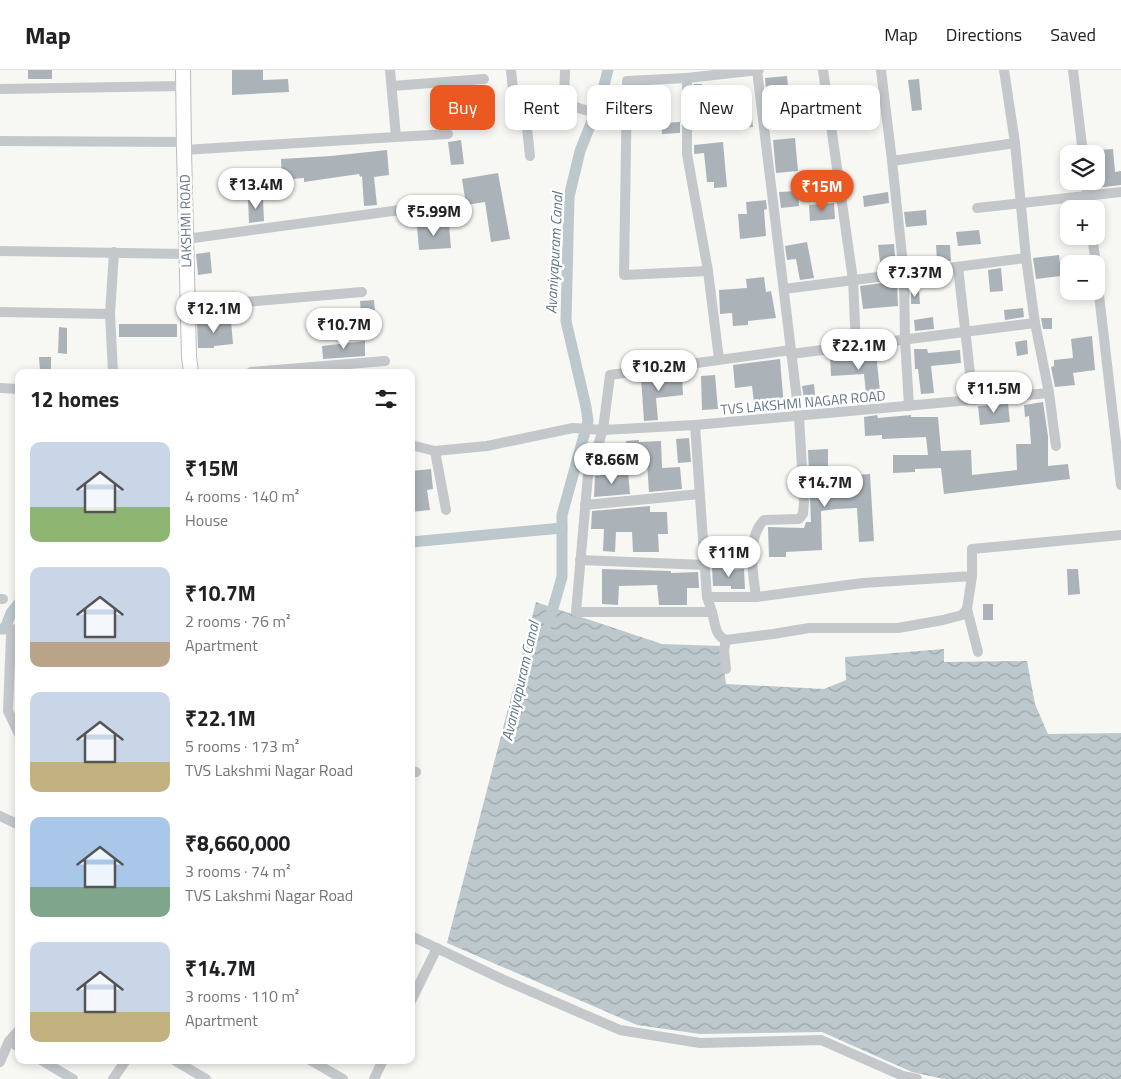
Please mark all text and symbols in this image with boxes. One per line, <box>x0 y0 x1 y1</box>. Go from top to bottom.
text: Map <box>25 17 71 53</box>
text: Map <box>884 21 918 48</box>
text: Directions <box>946 21 1022 48</box>
text: Saved <box>1050 21 1096 48</box>
chip: Buy <box>430 85 495 130</box>
chip: Rent <box>505 85 577 130</box>
chip: Filters <box>587 85 671 130</box>
chip: New <box>681 85 752 130</box>
chip: Apartment <box>762 85 880 130</box>
map controls <box>1060 145 1105 300</box>
button: layers <box>1060 145 1105 190</box>
pin: ₹13.4M <box>215 168 297 210</box>
pin: ₹15M <box>792 170 852 212</box>
text: ₹13.4M <box>229 172 283 196</box>
street label: LAKSHMI ROAD <box>174 174 196 268</box>
text: ₹15M <box>802 174 842 198</box>
water label: Avaniyapuram Canal <box>539 190 569 314</box>
pin: ₹5.99M <box>393 194 475 237</box>
text: ₹5.99M <box>407 199 461 223</box>
button: + <box>1060 200 1105 245</box>
button: − <box>1060 255 1105 300</box>
pin: ₹7.37M <box>874 256 956 298</box>
text: ₹7.37M <box>888 260 942 284</box>
pin: ₹12.1M <box>173 292 255 334</box>
text: ₹12.1M <box>187 296 241 320</box>
pin: ₹10.7M <box>303 308 385 350</box>
text: ₹10.7M <box>317 312 371 336</box>
pin: ₹22.1M <box>818 328 900 371</box>
text: ₹22.1M <box>832 333 886 357</box>
pin: ₹10.2M <box>618 350 700 392</box>
text: ₹10.2M <box>632 354 686 378</box>
pin: ₹11.5M <box>953 372 1035 414</box>
text: ₹11.5M <box>967 376 1021 400</box>
text: 12 homes <box>30 383 119 415</box>
street label: TVS LAKSHMI NAGAR ROAD <box>720 384 886 420</box>
icon: filters <box>372 385 400 413</box>
pin: ₹8.66M <box>571 442 653 485</box>
text: ₹8.66M <box>585 447 639 471</box>
text: ₹15M <box>185 452 239 484</box>
icon: home <box>70 462 130 522</box>
pin: ₹14.7M <box>784 466 866 508</box>
text: ₹14.7M <box>798 470 852 494</box>
text: 4 rooms · 140 m² <box>185 484 299 508</box>
text: House <box>185 508 228 532</box>
pin: ₹11M <box>699 536 759 578</box>
text: ₹11M <box>709 540 749 564</box>
text: ₹10.7M <box>185 577 256 609</box>
icon: home <box>70 587 130 647</box>
text: 2 rooms · 76 m² <box>185 609 290 633</box>
water label: Avaniyapuram Canal <box>495 617 545 743</box>
text: Apartment <box>185 633 258 657</box>
text: ₹22.1M <box>185 702 256 734</box>
icon: home <box>70 712 130 772</box>
text: 5 rooms · 173 m² <box>185 734 299 758</box>
text: TVS Lakshmi Nagar Road <box>185 758 353 782</box>
text: ₹8,660,000 <box>185 827 290 859</box>
icon: home <box>70 837 130 897</box>
text: 3 rooms · 74 m² <box>185 859 290 883</box>
text: TVS Lakshmi Nagar Road <box>185 883 353 907</box>
text: ₹14.7M <box>185 952 256 984</box>
icon: home <box>70 962 130 1022</box>
text: 3 rooms · 110 m² <box>185 984 299 1008</box>
text: Apartment <box>185 1008 258 1032</box>

